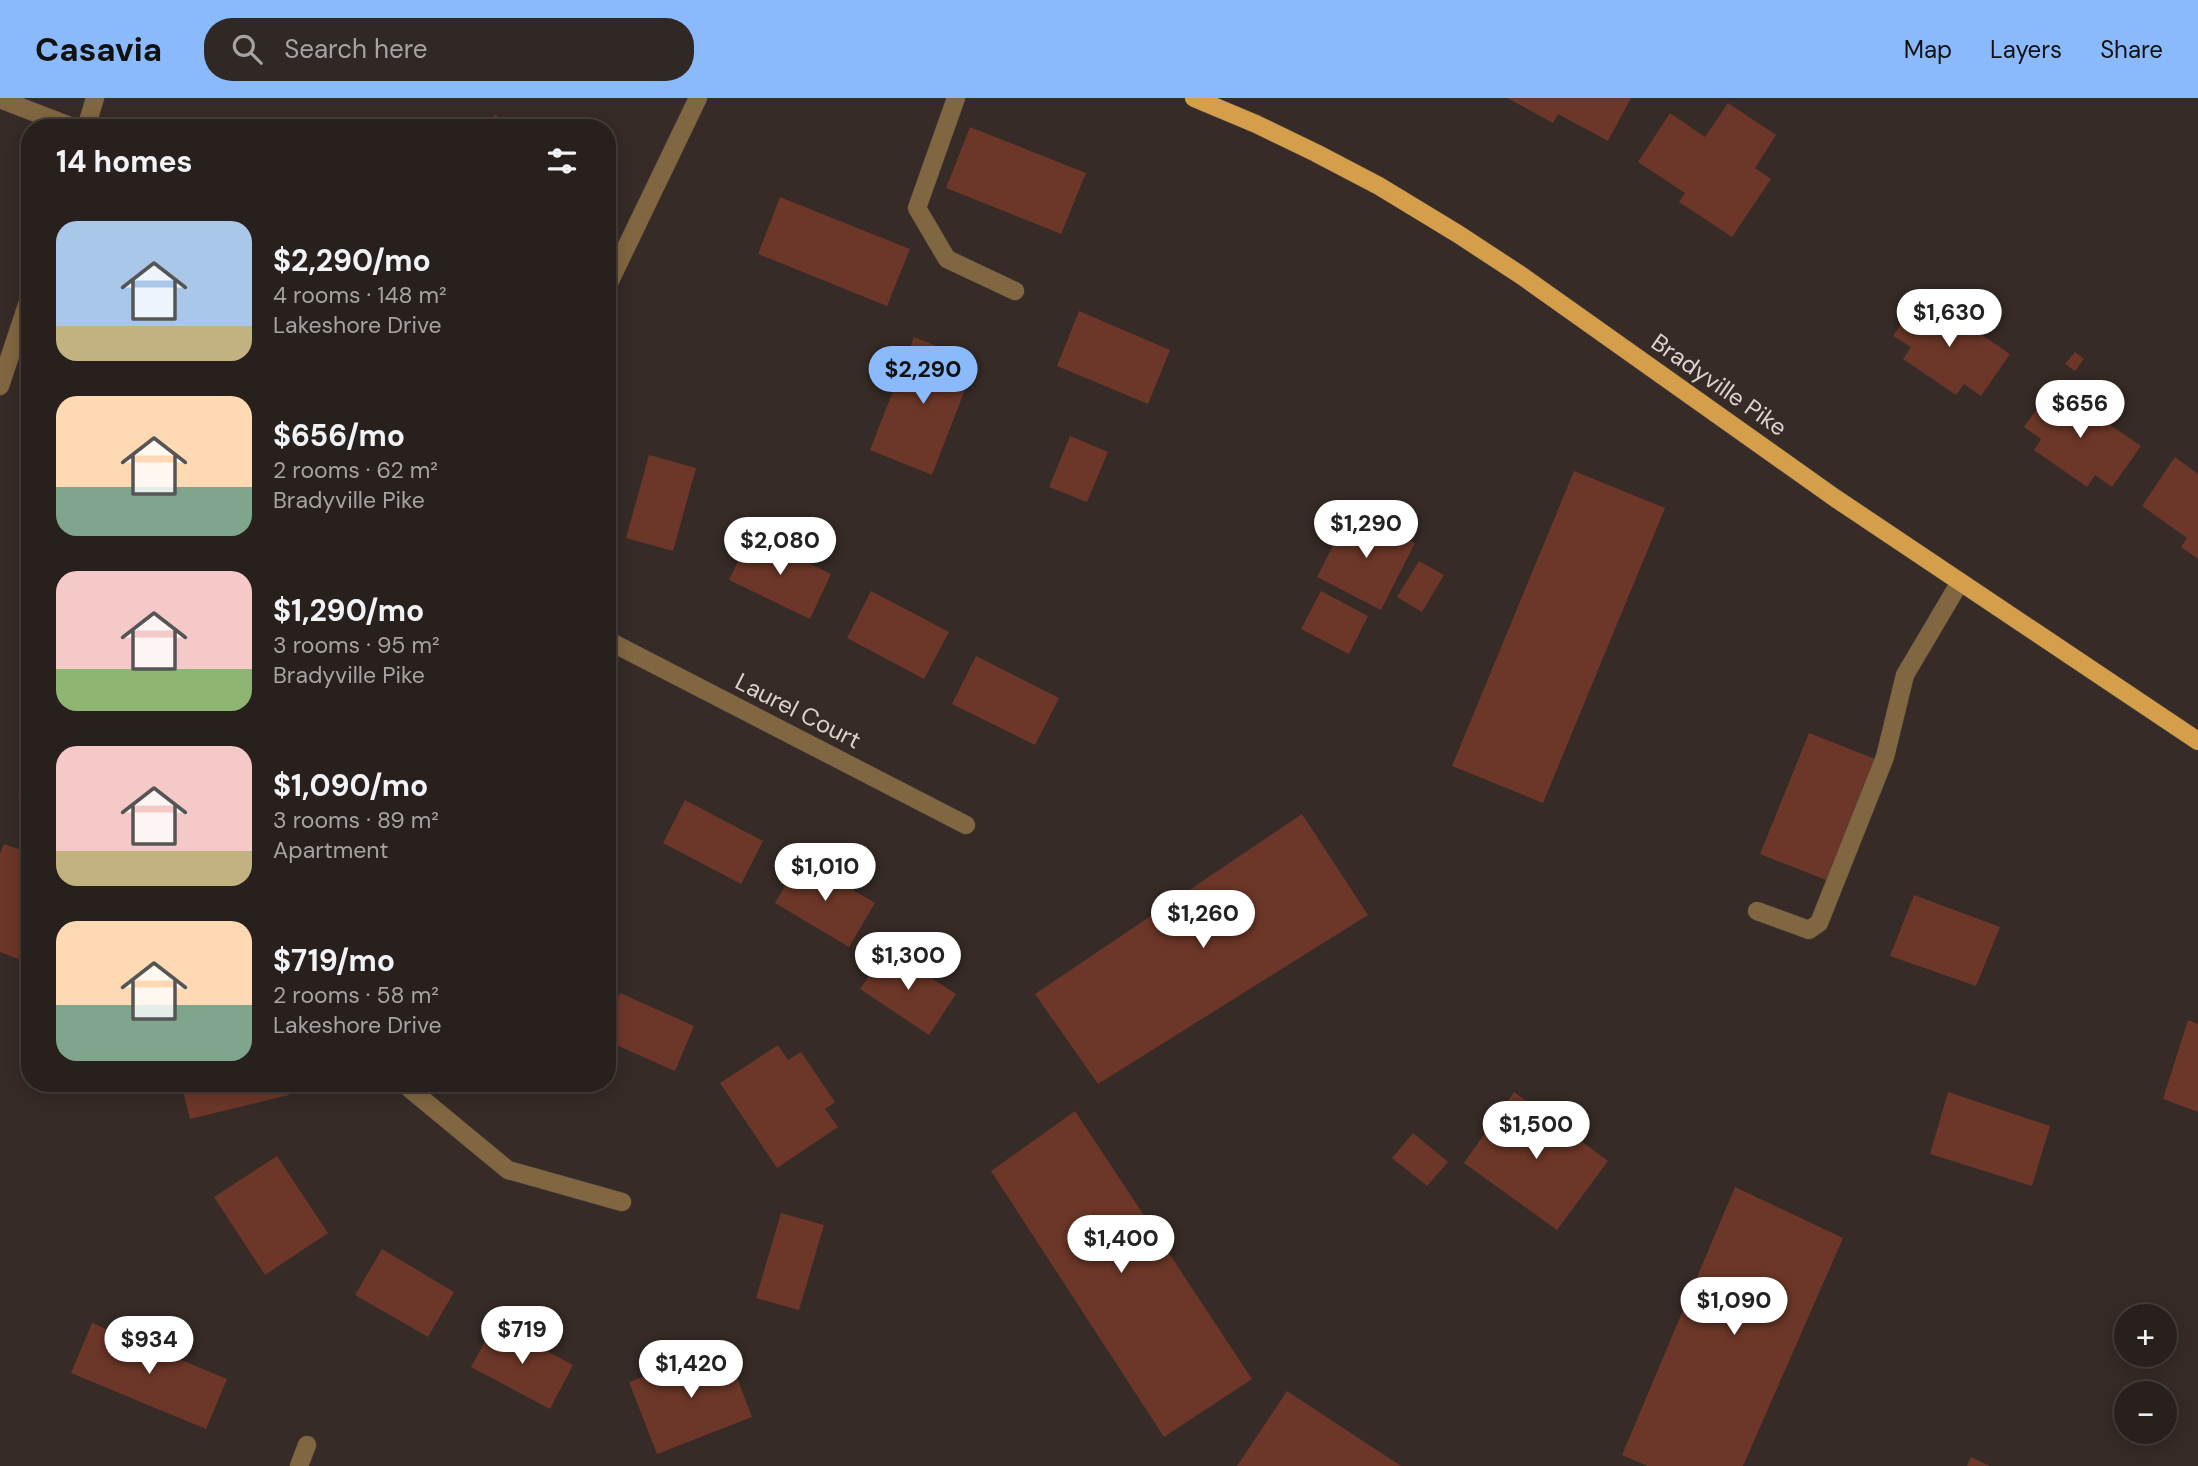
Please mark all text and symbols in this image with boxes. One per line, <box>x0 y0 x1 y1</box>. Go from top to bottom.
search box <box>204 18 694 81</box>
text: Casavia <box>35 28 162 71</box>
icon: search <box>228 30 266 68</box>
text: Search here <box>284 32 428 66</box>
text: Map <box>1904 34 1952 65</box>
text: Layers <box>1990 34 2062 65</box>
text: Share <box>2100 34 2163 65</box>
text: 14 homes <box>56 142 193 181</box>
icon: filters <box>543 142 581 180</box>
text: $2,290/mo <box>273 241 431 280</box>
icon: home <box>112 249 196 333</box>
text: 4 rooms · 148 m² <box>273 280 447 310</box>
pin: $1,630 <box>1892 289 2006 349</box>
text: $1,630 <box>1913 297 1985 327</box>
text: Lakeshore Drive <box>273 310 442 340</box>
street label: Bradyville Pike <box>1645 326 1793 443</box>
pin: $2,290 <box>866 346 980 406</box>
text: $2,290 <box>885 354 961 384</box>
pin: $656 <box>2039 380 2121 440</box>
text: $656 <box>2052 388 2108 418</box>
text: $656/mo <box>273 416 405 455</box>
icon: home <box>112 424 196 508</box>
text: 2 rooms · 62 m² <box>273 455 438 485</box>
text: Bradyville Pike <box>273 485 425 515</box>
pin: $1,290 <box>1309 500 1423 560</box>
text: $1,290 <box>1330 508 1402 538</box>
pin: $2,080 <box>723 518 837 577</box>
text: $2,080 <box>740 525 820 555</box>
text: $1,290/mo <box>273 591 424 630</box>
icon: home <box>112 599 196 683</box>
text: 3 rooms · 95 m² <box>273 630 440 660</box>
text: Bradyville Pike <box>273 660 425 690</box>
street label: Laurel Court <box>730 666 866 755</box>
text: $1,090/mo <box>273 766 428 805</box>
icon: home <box>112 774 196 858</box>
text: 3 rooms · 89 m² <box>273 805 439 835</box>
text: Apartment <box>273 835 388 865</box>
pin: $1,010 <box>768 844 882 903</box>
text: $1,010 <box>791 851 859 881</box>
pin: $1,260 <box>1146 890 1260 950</box>
text: $1,260 <box>1167 898 1239 928</box>
pin: $1,300 <box>851 932 965 992</box>
text: $1,300 <box>871 940 945 970</box>
text: $719/mo <box>273 941 395 980</box>
icon: home <box>112 949 196 1033</box>
text: 2 rooms · 58 m² <box>273 980 439 1010</box>
text: Lakeshore Drive <box>273 1010 442 1040</box>
pin: $1,500 <box>1479 1102 1593 1161</box>
text: $1,500 <box>1499 1109 1573 1139</box>
pin: $1,400 <box>1064 1216 1178 1275</box>
text: $1,400 <box>1083 1223 1159 1253</box>
pin: $1,090 <box>1677 1278 1791 1337</box>
text: $1,090 <box>1697 1285 1771 1315</box>
map controls <box>2114 1304 2177 1444</box>
button: + <box>2114 1304 2177 1367</box>
pin: $719 <box>481 1306 563 1366</box>
text: $719 <box>497 1314 547 1344</box>
pin: $934 <box>108 1316 190 1376</box>
text: $934 <box>120 1324 178 1354</box>
pin: $1,420 <box>634 1340 748 1400</box>
text: $1,420 <box>655 1348 727 1378</box>
button: − <box>2114 1381 2177 1444</box>

